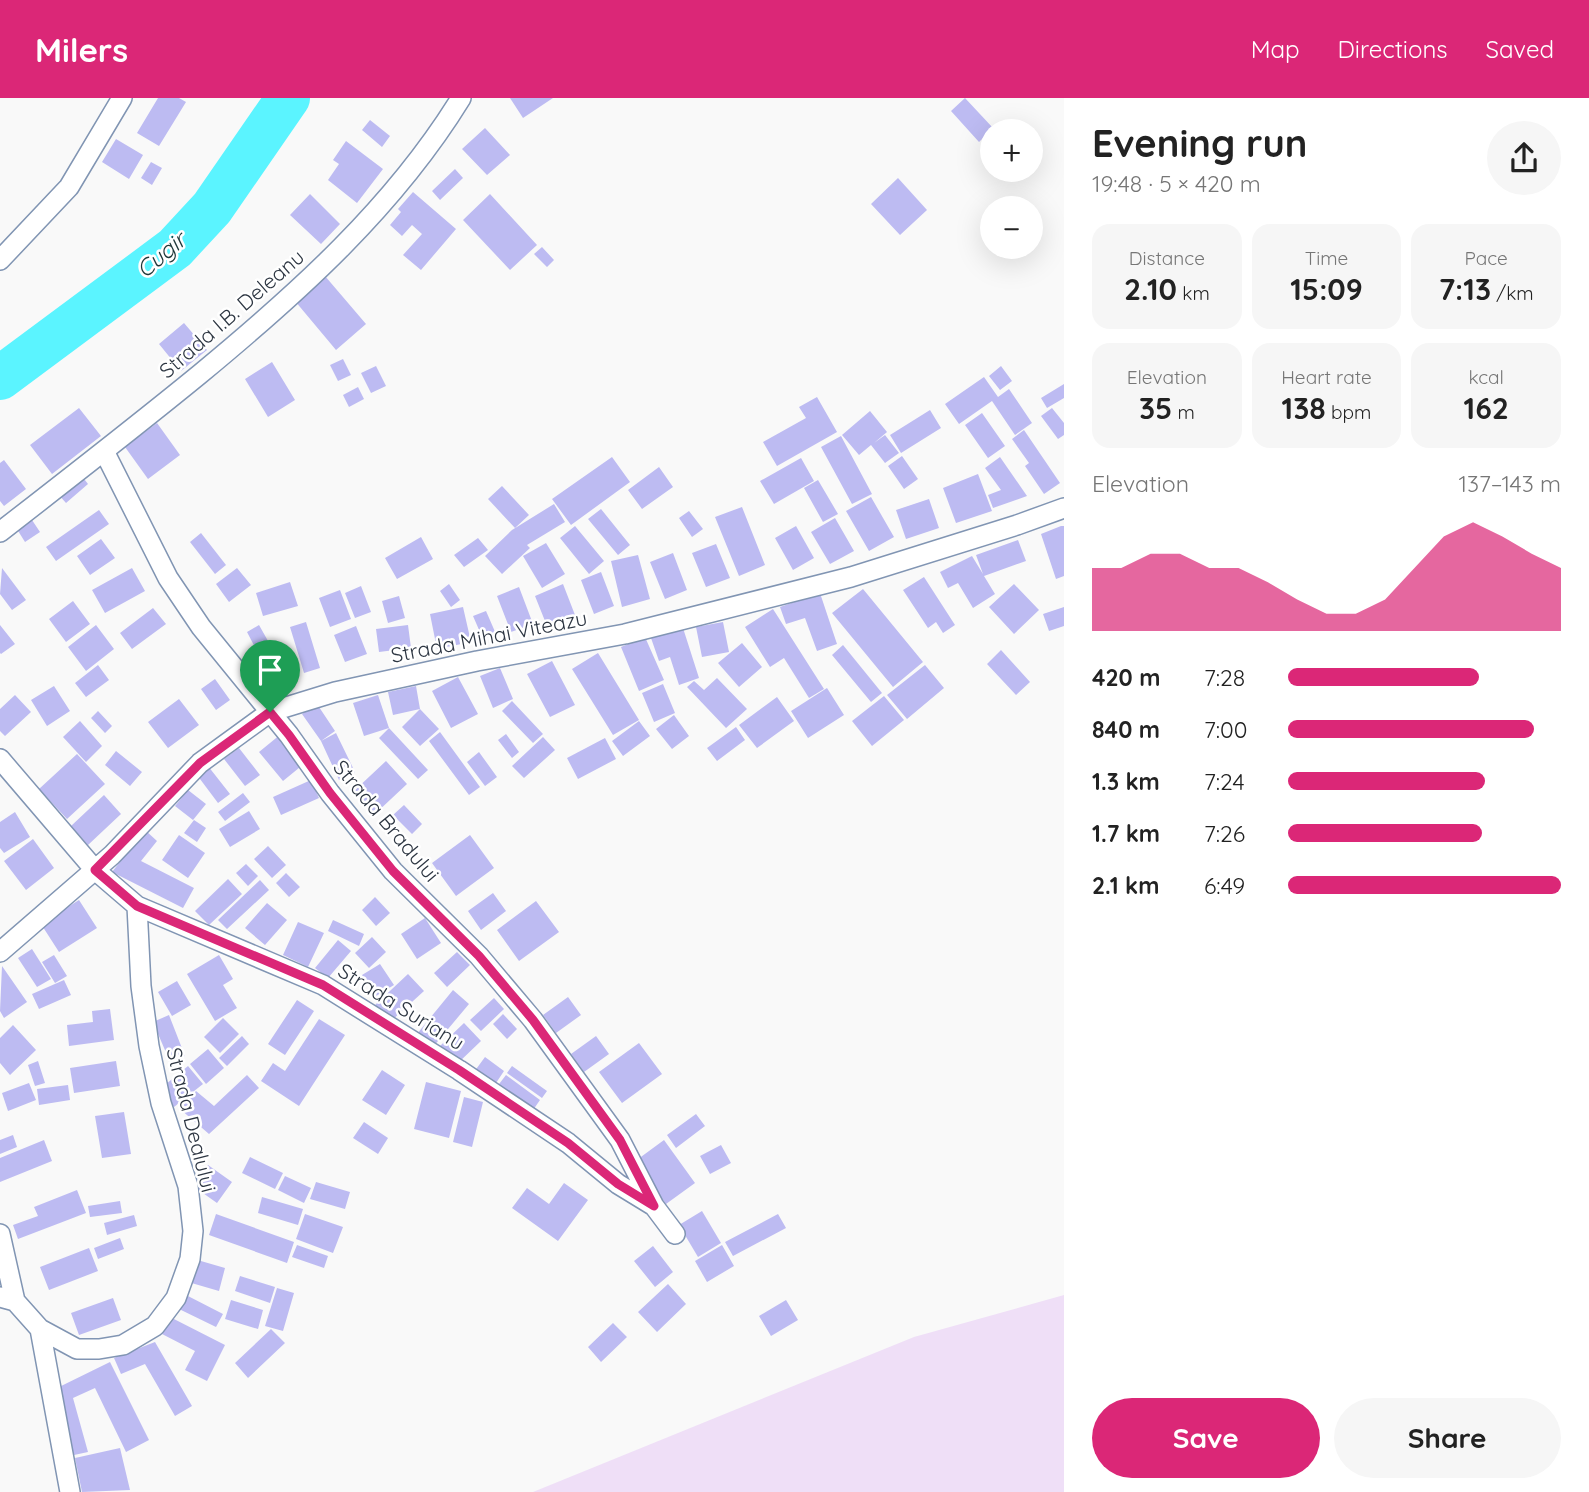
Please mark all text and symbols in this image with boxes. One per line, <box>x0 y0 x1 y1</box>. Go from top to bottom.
text: Milers <box>35 29 128 70</box>
text: Map <box>1251 34 1300 64</box>
text: Directions <box>1338 34 1448 64</box>
text: Saved <box>1486 34 1554 64</box>
map controls <box>980 119 1043 259</box>
button: + <box>980 119 1043 182</box>
text: Evening run <box>1092 119 1307 167</box>
button: share <box>1487 121 1561 195</box>
text: 19:48 · 5 × 420 m <box>1092 169 1261 198</box>
button: − <box>980 196 1043 259</box>
water label: Cugir <box>130 223 194 284</box>
street label: Strada I.B. Deleanu <box>154 243 309 383</box>
text: Distance <box>1129 246 1205 270</box>
text: Time <box>1305 246 1348 270</box>
text: Pace <box>1465 246 1508 270</box>
text: 2.10 <box>1124 270 1177 308</box>
text: 15:09 <box>1290 270 1363 308</box>
text: 7:13 <box>1439 270 1491 308</box>
text: km <box>1177 281 1210 305</box>
text: /km <box>1491 281 1534 305</box>
text: Elevation <box>1127 365 1207 389</box>
text: Heart rate <box>1281 365 1372 389</box>
text: kcal <box>1468 365 1504 389</box>
text: 35 <box>1139 389 1172 427</box>
text: 138 <box>1282 389 1326 427</box>
text: 162 <box>1463 389 1509 427</box>
text: m <box>1172 400 1195 424</box>
text: bpm <box>1326 400 1371 424</box>
text: Elevation <box>1092 469 1189 498</box>
text: 137–143 m <box>1458 469 1561 498</box>
street label: Strada Mihai Viteazu <box>388 604 589 668</box>
pin <box>240 640 300 712</box>
icon: arrive <box>251 651 289 689</box>
text: 420 m <box>1092 663 1160 692</box>
text: 7:28 <box>1204 663 1245 692</box>
text: 840 m <box>1092 715 1160 744</box>
text: 7:00 <box>1204 715 1247 744</box>
street label: Strada Bradului <box>328 754 445 887</box>
text: 1.3 km <box>1092 767 1160 796</box>
text: 7:24 <box>1204 767 1245 796</box>
text: 1.7 km <box>1092 819 1160 848</box>
text: 7:26 <box>1204 819 1245 848</box>
text: 2.1 km <box>1092 871 1159 900</box>
text: 6:49 <box>1204 871 1245 900</box>
street label: Strada Surianu <box>334 957 469 1055</box>
street label: Strada Dealului <box>161 1045 223 1195</box>
button: Save <box>1092 1398 1320 1478</box>
button: Share <box>1334 1398 1561 1478</box>

